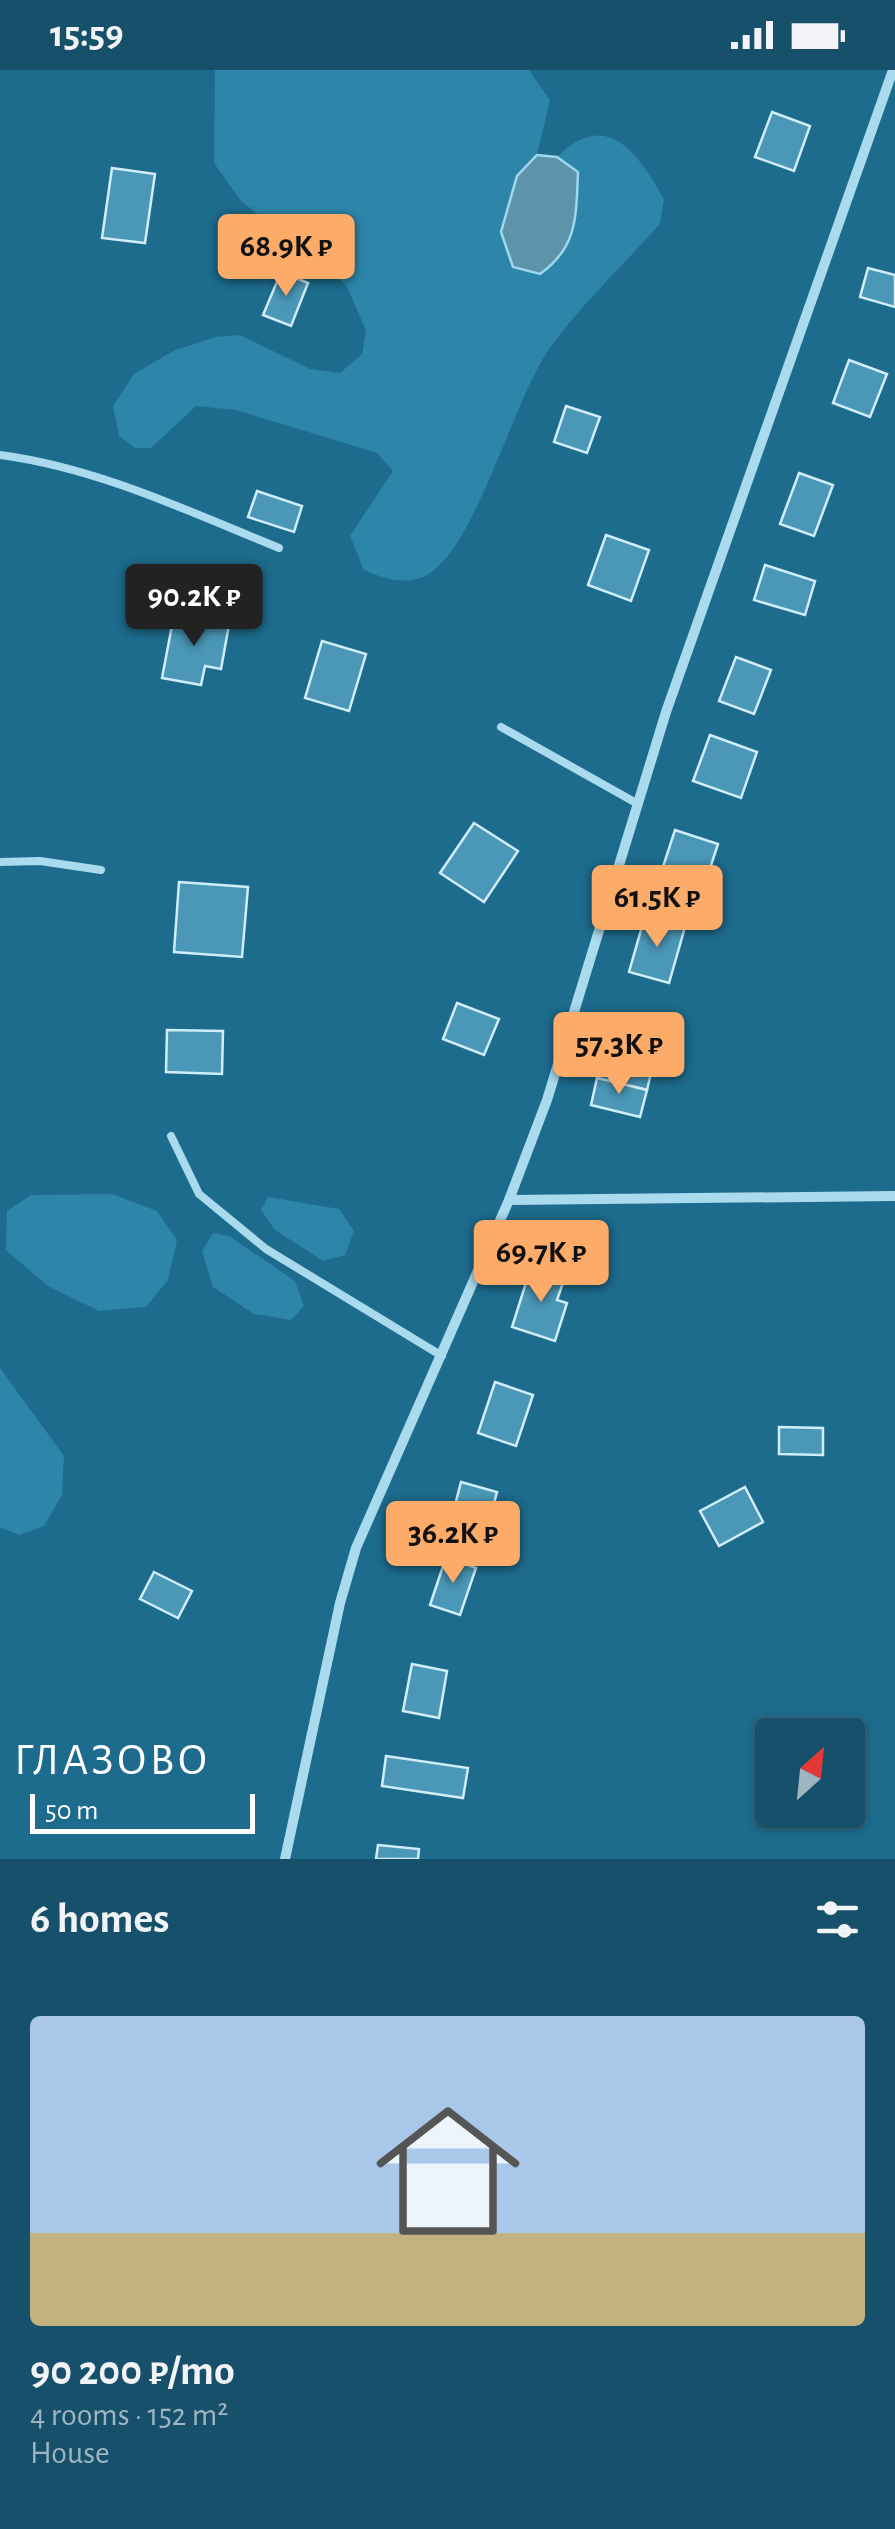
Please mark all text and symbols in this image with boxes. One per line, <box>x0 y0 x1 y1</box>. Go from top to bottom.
text: 15:59 <box>50 16 124 54</box>
pin: 68.9K ₽ <box>194 214 378 299</box>
text: 68.9K ₽ <box>240 230 332 262</box>
pin: 90.2K ₽ <box>102 564 286 649</box>
text: 90.2K ₽ <box>147 580 241 612</box>
pin: 61.5K ₽ <box>565 865 749 950</box>
text: 61.5K ₽ <box>614 881 700 913</box>
pin: 57.3K ₽ <box>527 1012 711 1097</box>
text: 57.3K ₽ <box>575 1028 663 1060</box>
pin: 69.7K ₽ <box>449 1220 633 1305</box>
text: 69.7K ₽ <box>496 1236 586 1268</box>
pin: 36.2K ₽ <box>361 1501 545 1586</box>
text: 36.2K ₽ <box>408 1517 498 1549</box>
north arrow <box>755 1718 865 1828</box>
map controls <box>755 1718 865 1828</box>
district label: ГЛАЗОВО <box>14 1738 210 1783</box>
scale bar <box>30 1789 255 1834</box>
text: 50 m <box>45 1797 99 1825</box>
icon: filters <box>810 1892 865 1947</box>
text: 6 homes <box>30 1898 169 1940</box>
icon: home <box>358 2081 538 2261</box>
text: 90 200 ₽/mo <box>30 2350 235 2392</box>
text: 4 rooms · 152 m² <box>30 2399 228 2431</box>
text: House <box>30 2437 110 2469</box>

